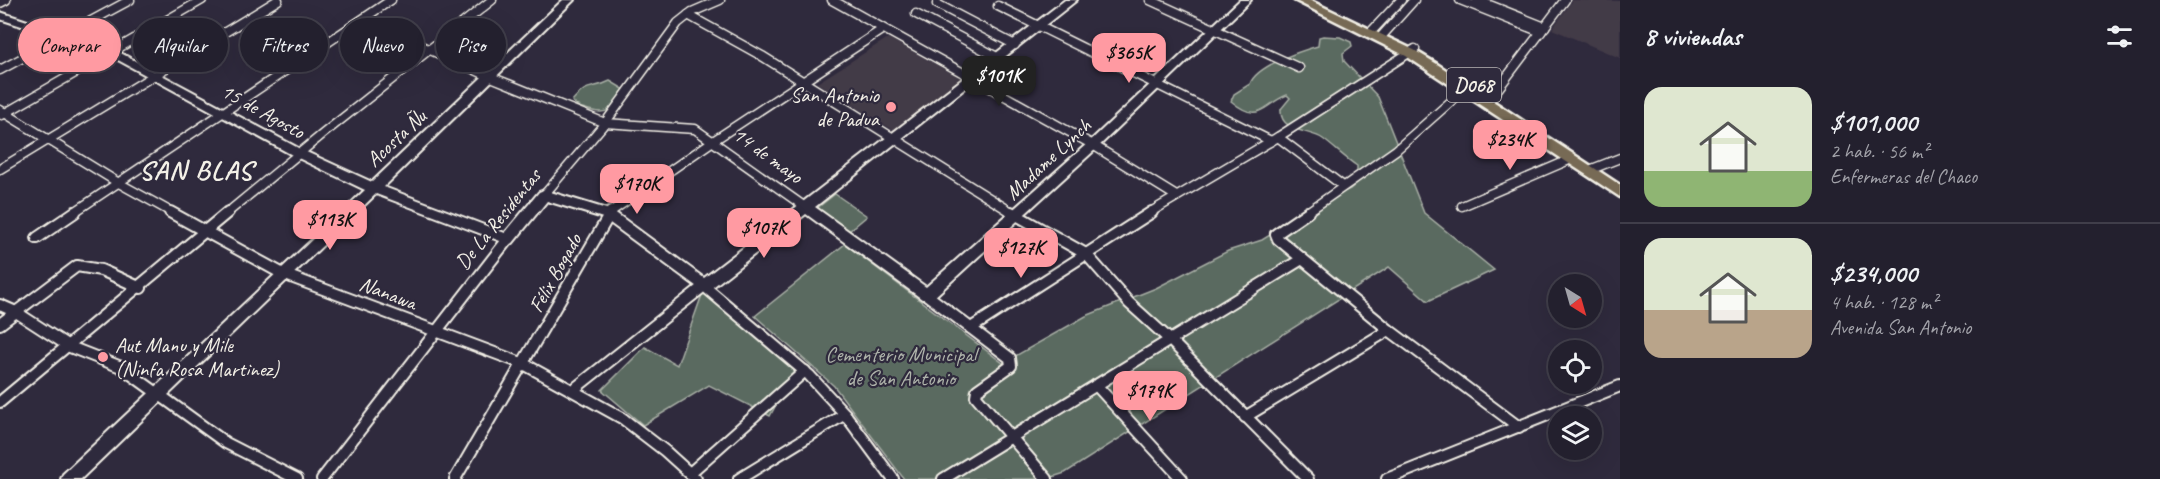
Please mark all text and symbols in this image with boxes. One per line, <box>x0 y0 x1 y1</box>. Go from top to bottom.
chip: Comprar <box>18 18 121 72</box>
chip: Alquilar <box>133 18 228 72</box>
chip: Filtros <box>240 18 328 72</box>
chip: Nuevo <box>340 18 424 72</box>
chip: Piso <box>436 18 506 72</box>
text: 8 viviendas <box>1644 20 1741 53</box>
icon: filters <box>2103 20 2136 53</box>
pin: $365K <box>1087 33 1171 84</box>
text: $365K <box>1106 40 1152 65</box>
pin: $101K <box>957 56 1041 107</box>
text: $101K <box>976 63 1022 88</box>
road number: D068 <box>1447 68 1501 102</box>
street label: 15 de Agosto <box>217 78 311 145</box>
place label: San Antonio de Padua <box>790 82 881 132</box>
marker: San Antonio de Padua <box>884 100 898 114</box>
street label: Acosta Ñu <box>361 103 432 172</box>
text: $101,000 <box>1830 106 1917 139</box>
icon: home <box>1692 111 1764 183</box>
street label: Madame Lynch <box>1000 112 1097 205</box>
pin: $234K <box>1468 120 1552 171</box>
street label: 14 de mayo <box>728 121 809 190</box>
text: $234K <box>1487 127 1533 152</box>
text: 2 hab. · 56 m² <box>1830 139 1928 164</box>
district label: SAN BLAS <box>139 153 257 187</box>
street label: De La Residentas <box>449 162 548 275</box>
pin: $170K <box>595 164 679 215</box>
text: Enfermeras del Chaco <box>1830 164 1977 189</box>
text: $170K <box>614 171 660 196</box>
pin: $113K <box>288 200 372 251</box>
text: $113K <box>307 207 353 232</box>
pin: $107K <box>722 208 806 259</box>
text: $107K <box>741 215 787 240</box>
street label: Félix Bogado <box>523 228 588 317</box>
pin: $127K <box>979 228 1063 279</box>
text: $127K <box>998 235 1044 260</box>
text: $234,000 <box>1830 257 1917 290</box>
icon: home <box>1692 262 1764 334</box>
street label: Nanawa <box>356 270 422 317</box>
north arrow <box>1548 274 1602 328</box>
map controls <box>1548 274 1602 460</box>
text: 4 hab. · 128 m² <box>1830 290 1937 315</box>
text: Avenida San Antonio <box>1830 315 1971 340</box>
place label: Aut Manu y Mile (Ninfa Rosa Martinez) <box>115 332 280 382</box>
button: locate <box>1548 340 1602 394</box>
park label: Cementerio Municipal de San Antonio <box>826 341 980 391</box>
marker: Aut Manu y Mile (Ninfa Rosa Martinez) <box>96 350 110 364</box>
pin: $179K <box>1108 371 1192 422</box>
text: $179K <box>1127 378 1173 403</box>
button: layers <box>1548 406 1602 460</box>

